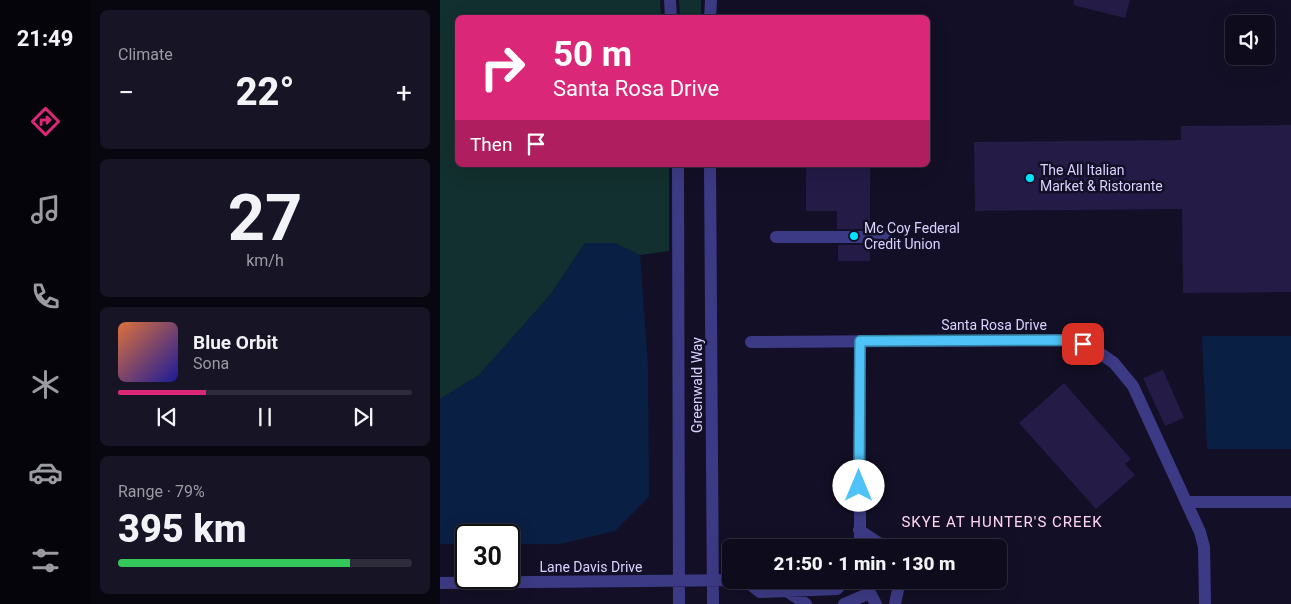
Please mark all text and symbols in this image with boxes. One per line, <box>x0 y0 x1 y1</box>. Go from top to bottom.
map controls <box>1225 15 1275 65</box>
button: sound <box>1225 15 1275 65</box>
text: 21:49 <box>17 26 73 51</box>
text: 50 m <box>553 34 632 75</box>
icon: right <box>470 35 535 100</box>
text: Climate <box>118 45 173 64</box>
text: 22° <box>236 70 294 114</box>
text: − <box>118 76 134 109</box>
text: + <box>396 76 412 109</box>
text: Santa Rosa Drive <box>553 76 719 101</box>
icon: directions <box>28 104 63 139</box>
icon: arrive <box>522 130 550 158</box>
text: Then <box>470 133 512 156</box>
place label: The All Italian Market & Ristorante <box>1040 162 1163 194</box>
marker: The All Italian Market & Ristorante <box>1024 172 1036 184</box>
text: 27 <box>228 180 302 256</box>
icon: music <box>28 192 63 227</box>
place label: Mc Coy Federal Credit Union <box>864 220 960 252</box>
marker: Mc Coy Federal Credit Union <box>848 230 860 242</box>
text: km/h <box>246 251 284 270</box>
icon: phone <box>28 279 63 314</box>
street label: Santa Rosa Drive <box>941 317 1047 333</box>
pin <box>1062 323 1104 365</box>
icon: arrive <box>1069 330 1097 358</box>
text: Blue Orbit <box>193 331 278 354</box>
street label: Greenwald Way <box>689 337 705 433</box>
text: Sona <box>193 354 229 373</box>
icon: climate <box>28 367 63 402</box>
icon: previous <box>153 403 181 431</box>
icon: pause <box>251 403 279 431</box>
icon: next <box>349 403 377 431</box>
icon: car <box>28 455 63 490</box>
position arrow <box>832 459 884 511</box>
text: Range · 79% <box>118 482 205 501</box>
text: 395 km <box>118 507 247 551</box>
district label: SKYE AT HUNTER'S CREEK <box>901 513 1103 531</box>
speed limit sign: 30 <box>455 524 520 589</box>
icon: filters <box>28 543 63 578</box>
text: 21:50 · 1 min · 130 m <box>773 552 956 575</box>
street label: Lane Davis Drive <box>540 559 642 575</box>

